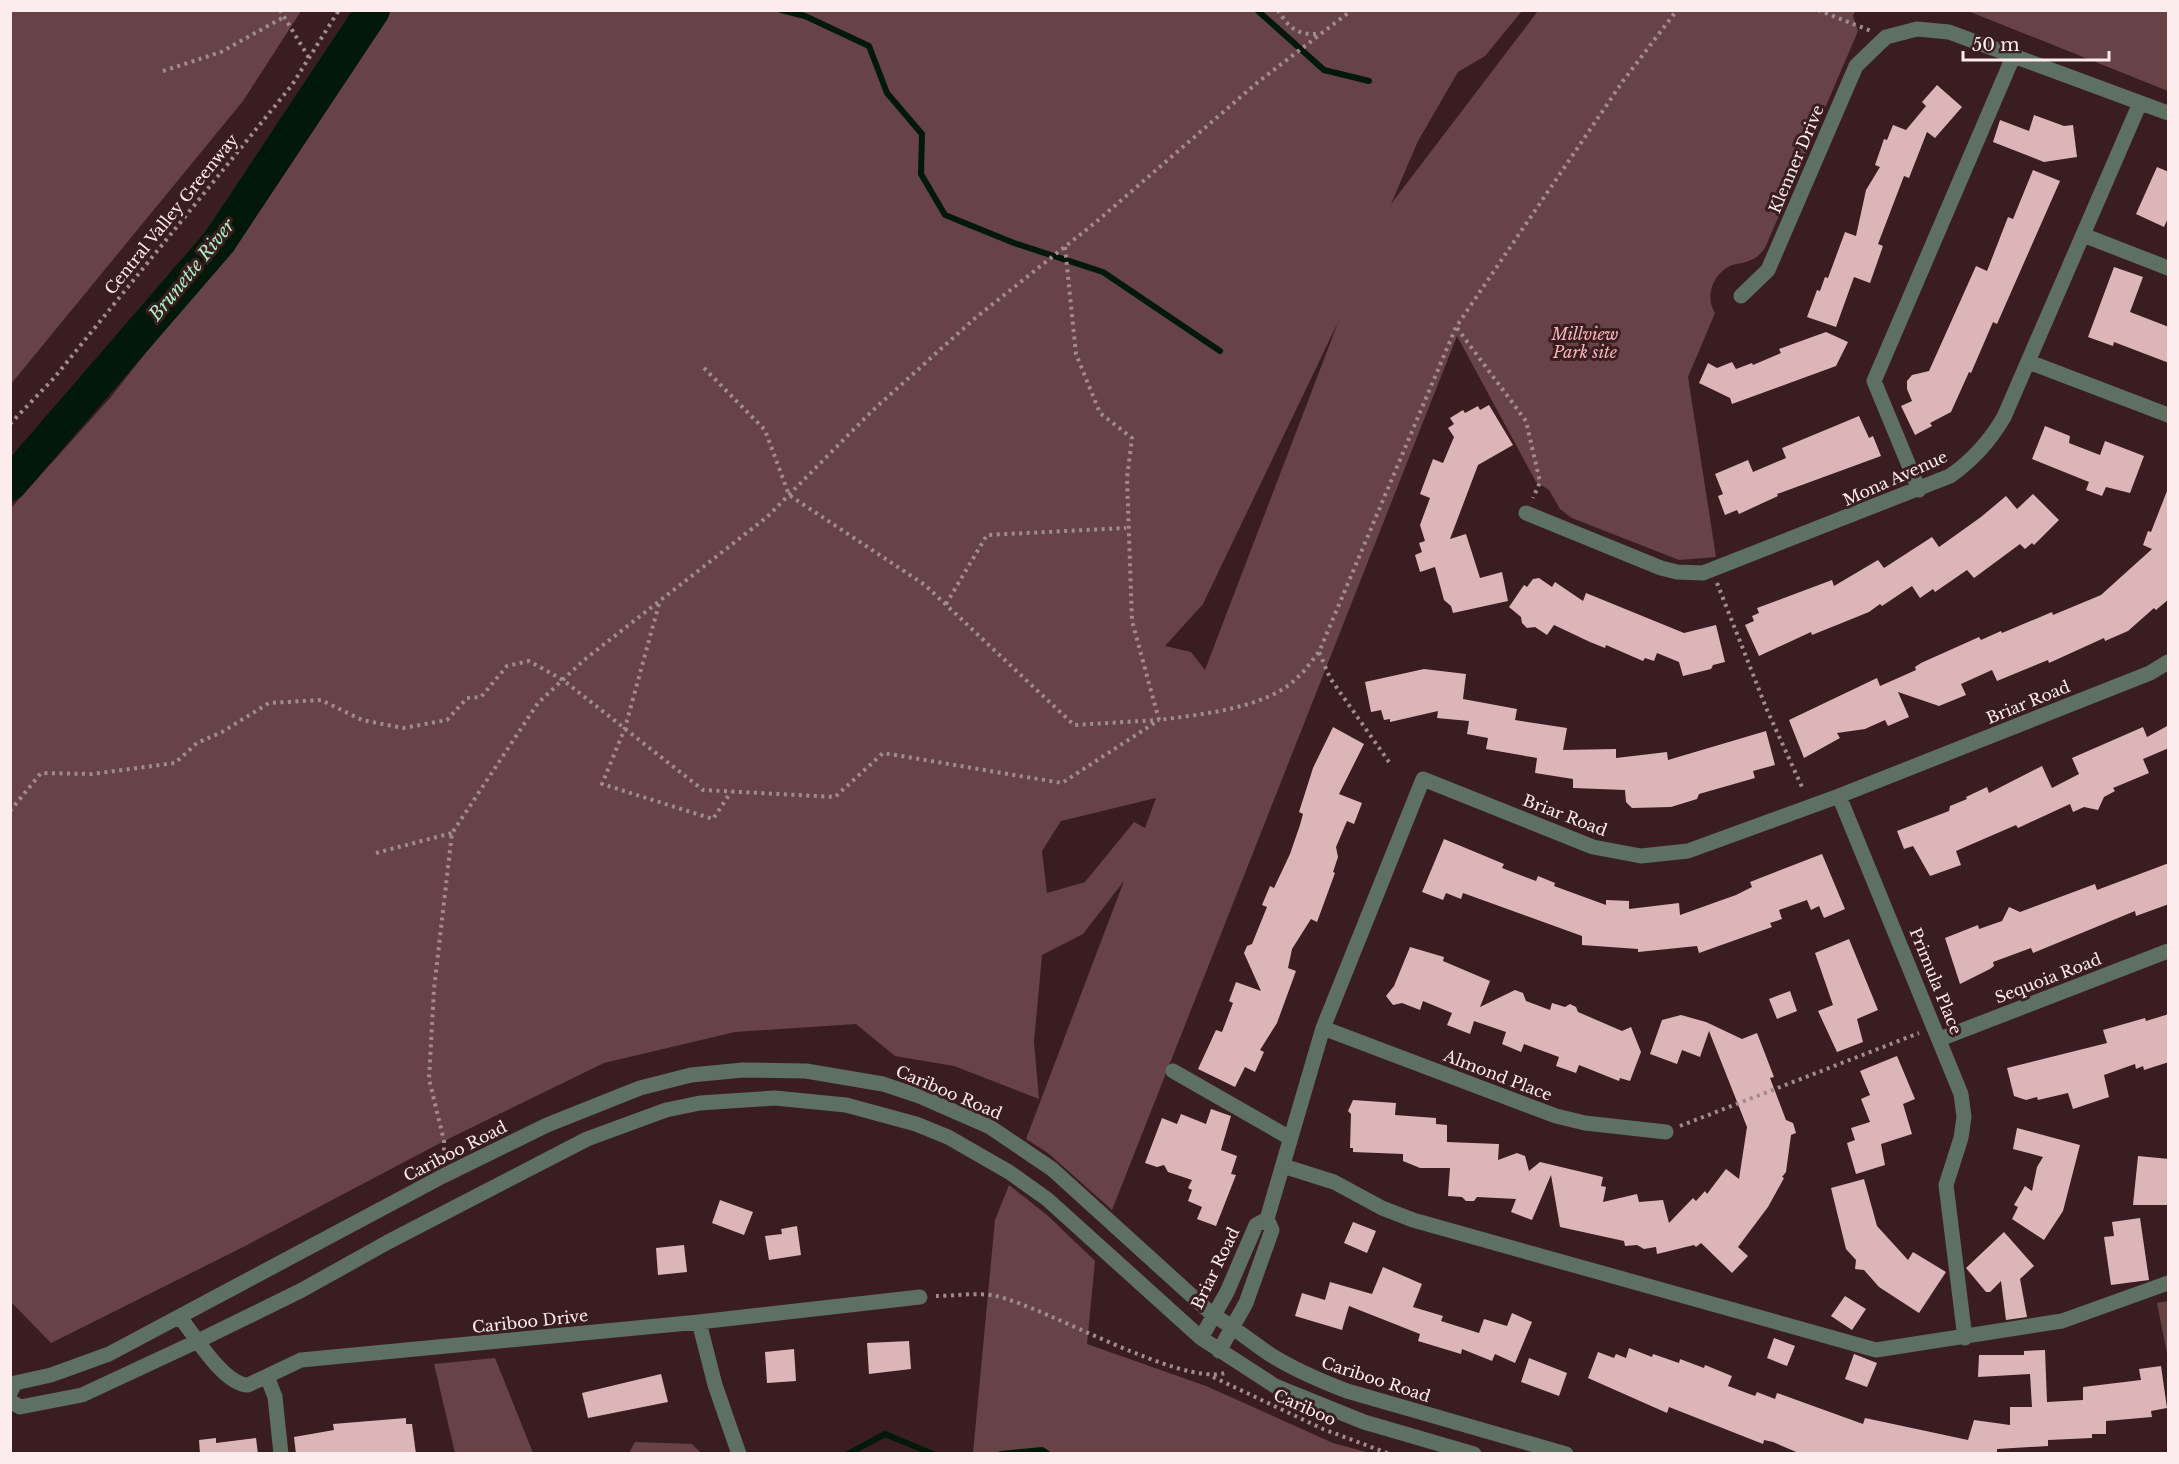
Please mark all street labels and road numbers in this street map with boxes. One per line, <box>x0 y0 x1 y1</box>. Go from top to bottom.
street label: Klenner Drive <box>1764 102 1828 216</box>
street label: Central Valley Greenway <box>100 129 242 298</box>
street label: Mona Avenue <box>1840 446 1950 510</box>
street label: Briar Road <box>1983 676 2073 728</box>
street label: Briar Road <box>1520 790 1610 840</box>
street label: Primula Place <box>1906 925 1966 1037</box>
street label: Sequoia Road <box>1992 948 2104 1007</box>
street label: Almond Place <box>1440 1045 1555 1105</box>
street label: Cariboo Road <box>893 1061 1005 1123</box>
street label: Cariboo Road <box>400 1116 510 1186</box>
street label: Briar Road <box>1187 1224 1243 1312</box>
street label: Cariboo Drive <box>471 1305 589 1337</box>
street label: Cariboo Road <box>1319 1352 1433 1406</box>
street label: Cariboo <box>1271 1384 1339 1430</box>

